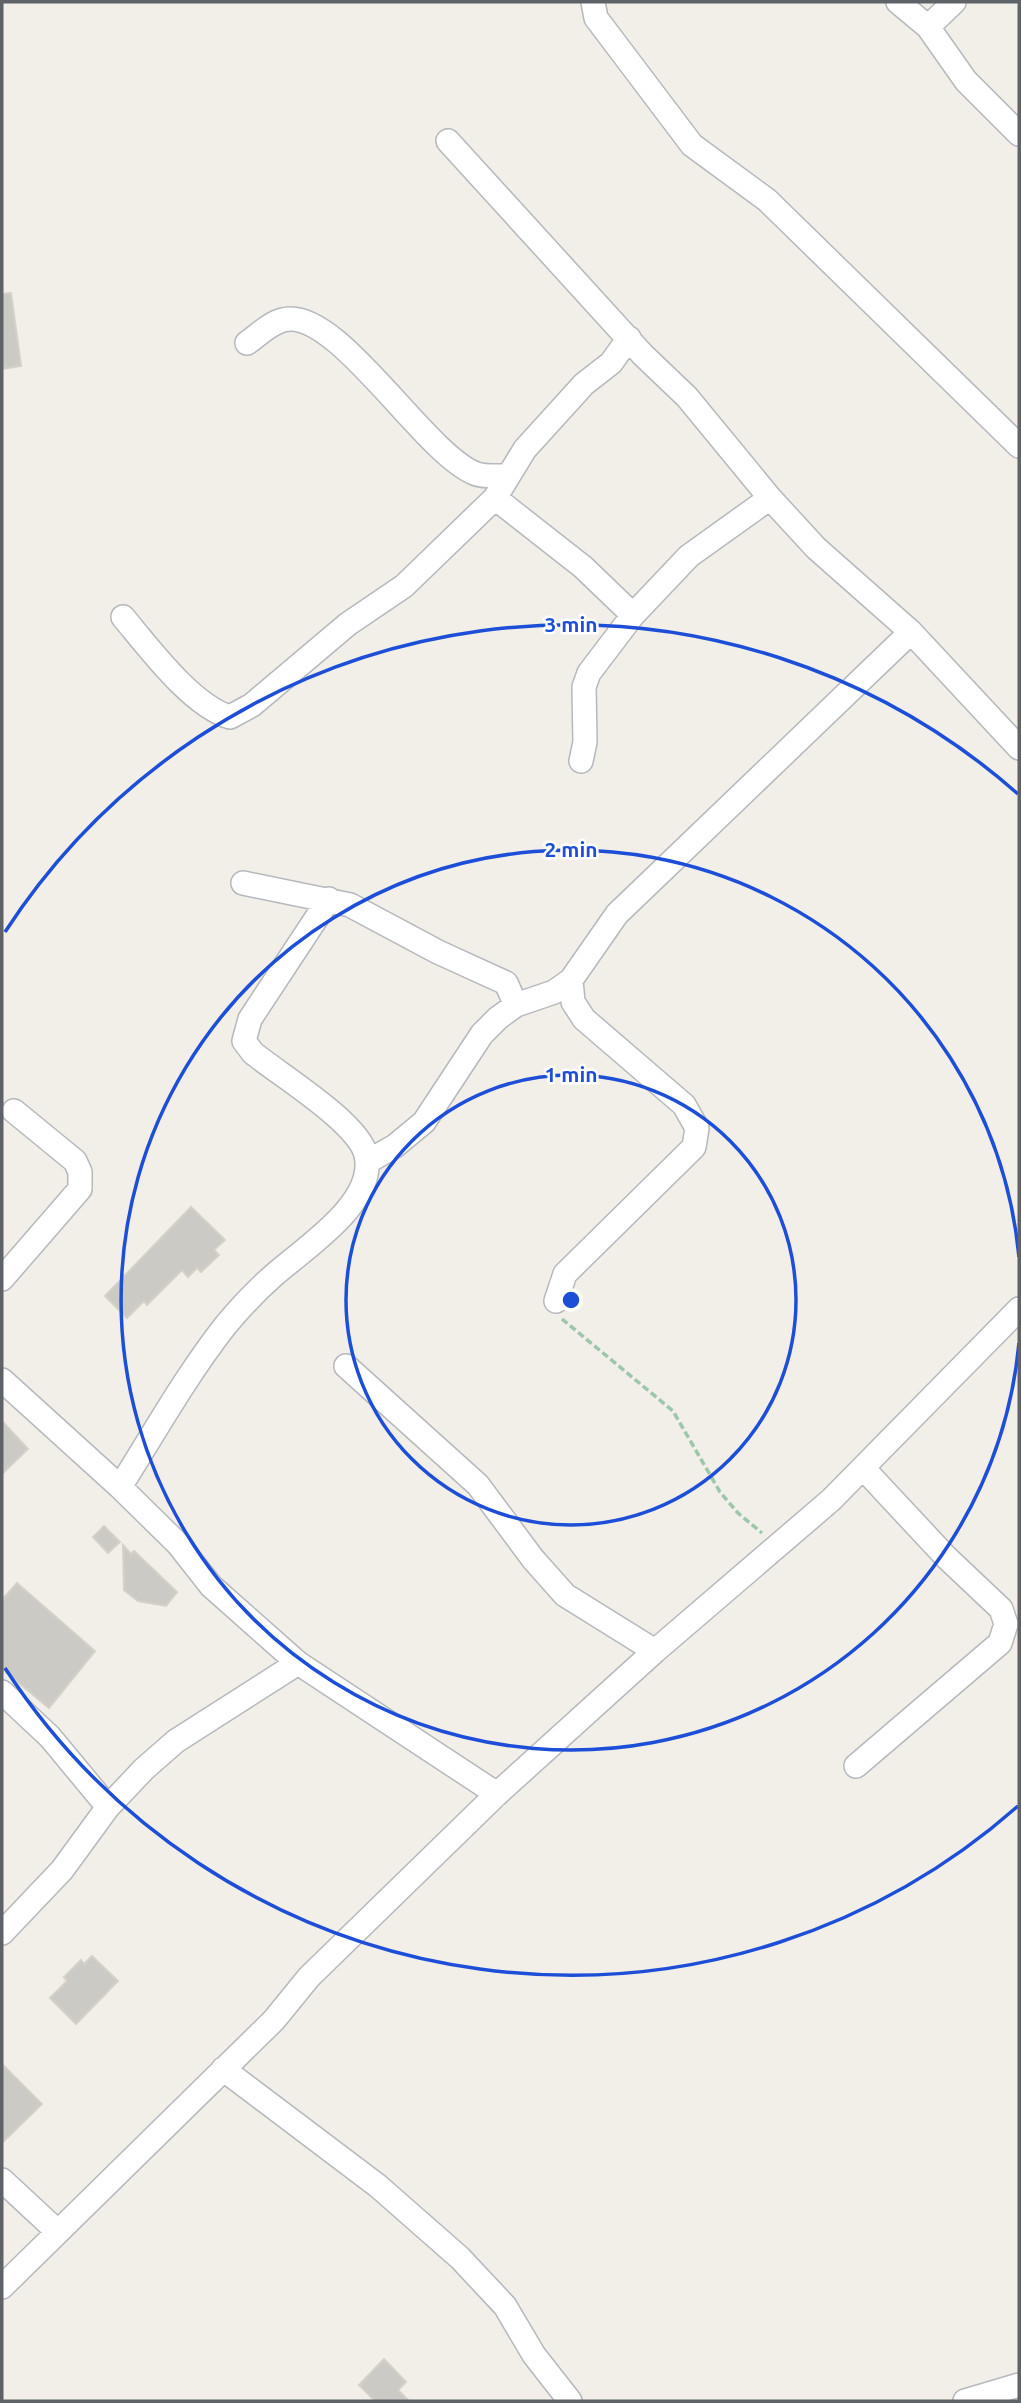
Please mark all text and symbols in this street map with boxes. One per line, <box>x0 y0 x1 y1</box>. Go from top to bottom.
text: 3 min <box>544 612 598 636</box>
text: 2 min <box>544 837 598 861</box>
text: 1 min <box>544 1062 598 1086</box>
centre of rings <box>559 1288 583 1312</box>

